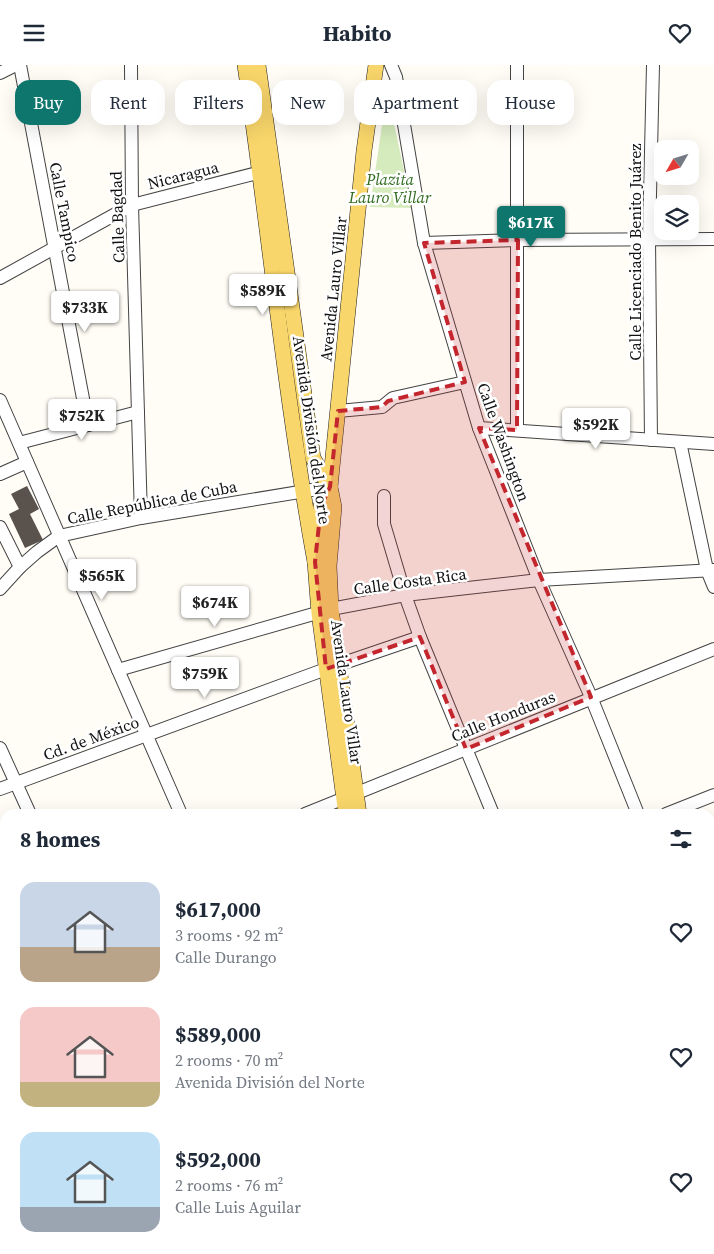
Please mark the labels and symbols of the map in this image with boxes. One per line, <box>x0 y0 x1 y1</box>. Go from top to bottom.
north arrow <box>654 140 699 185</box>
street label: Calle Licenciado Benito Juárez <box>624 143 646 361</box>
street label: Nicaragua <box>145 155 222 194</box>
street label: Calle Tampico <box>45 160 86 264</box>
park label: Plazita Lauro Villar <box>348 168 432 208</box>
street label: Calle Bagdad <box>104 171 130 263</box>
pin: $617K <box>496 205 566 248</box>
street label: Avenida Lauro Villar <box>314 215 352 363</box>
pin: $589K <box>228 273 298 316</box>
pin: $733K <box>50 291 120 333</box>
street label: Avenida División del Norte <box>288 334 336 526</box>
street label: Calle Washington <box>472 380 536 505</box>
pin: $752K <box>47 399 117 441</box>
pin: $592K <box>561 407 631 450</box>
street label: Calle República de Cuba <box>65 475 240 529</box>
pin: $565K <box>67 559 137 601</box>
street label: Calle Costa Rica <box>352 562 469 600</box>
pin: $674K <box>180 585 250 628</box>
street label: Avenida Lauro Villar <box>326 618 368 766</box>
pin: $759K <box>170 657 240 699</box>
street label: Calle Honduras <box>448 685 558 747</box>
street label: Cd. de México <box>40 710 142 766</box>

